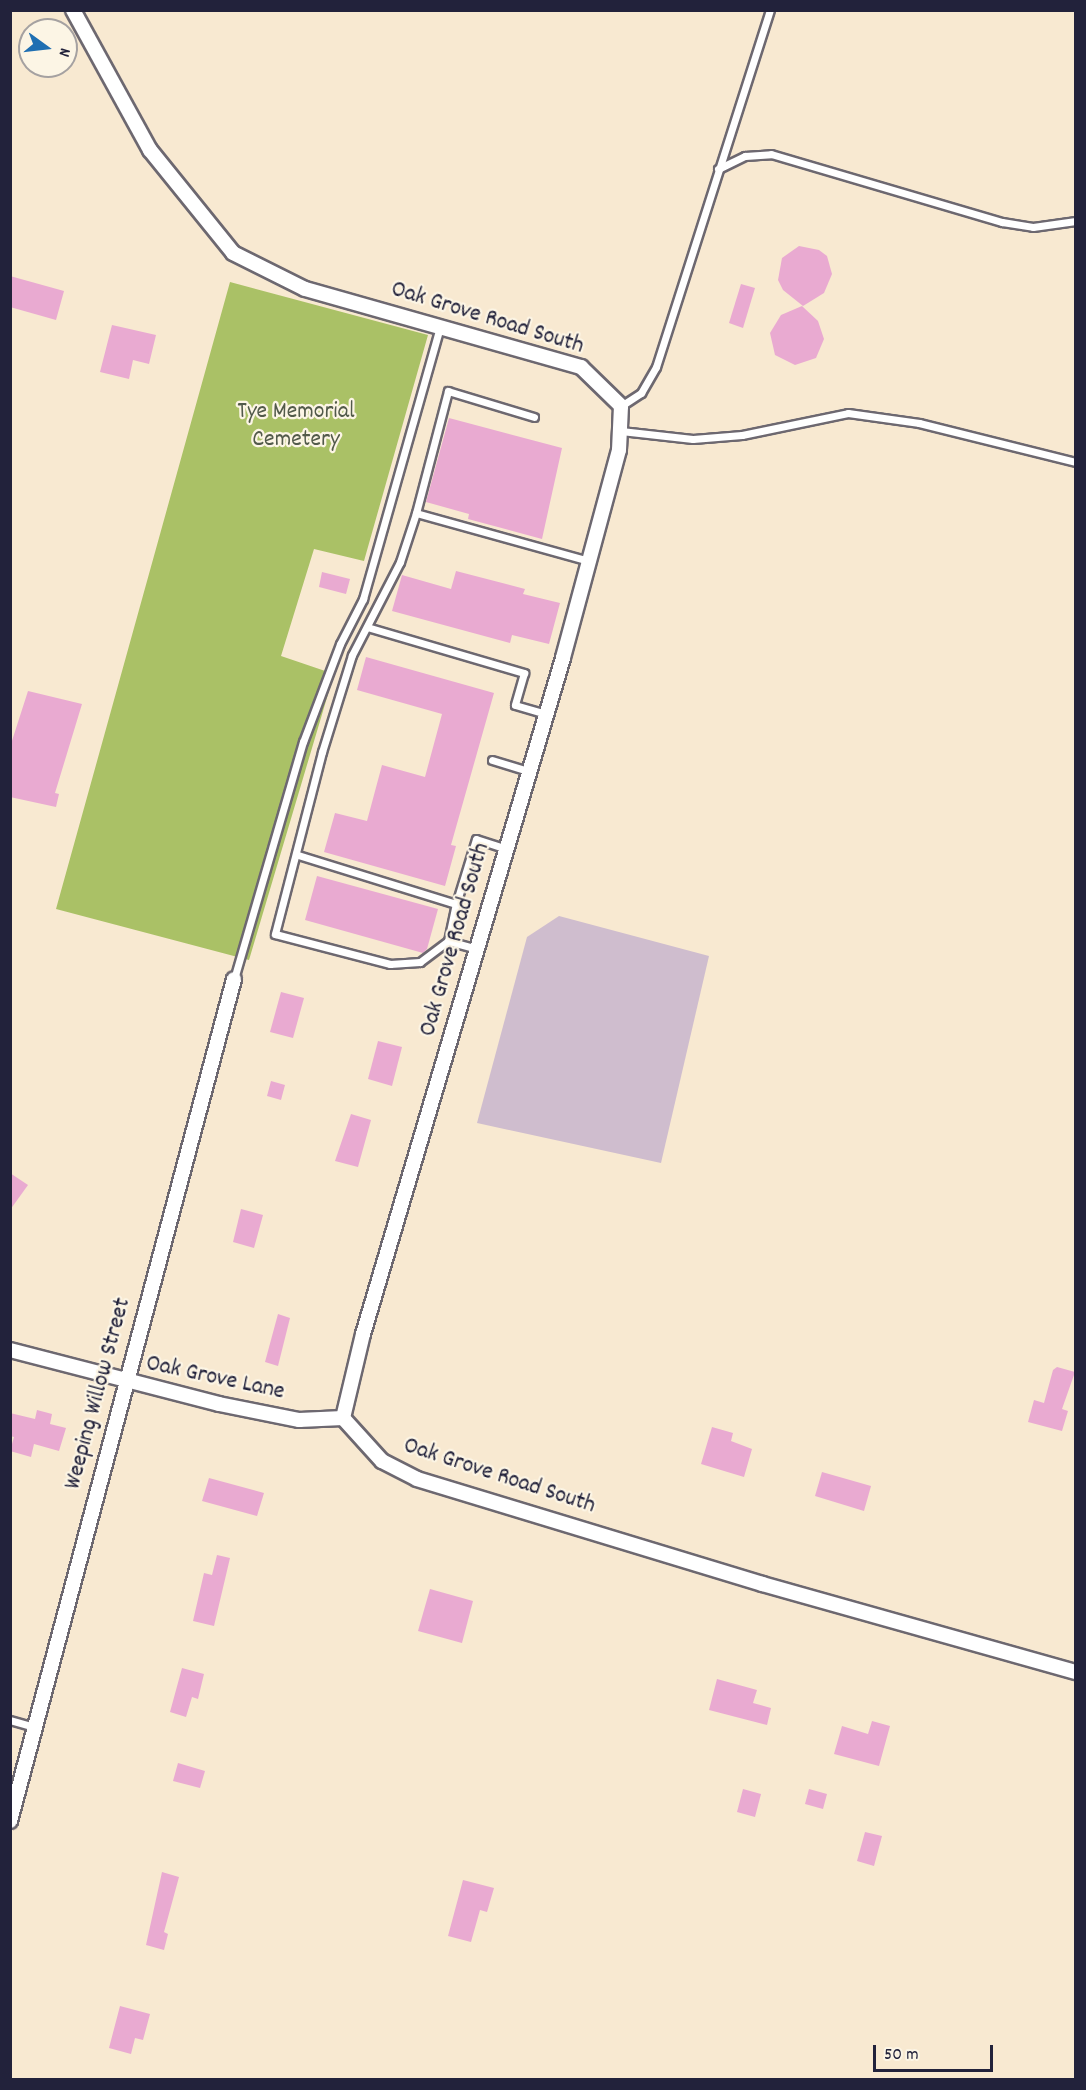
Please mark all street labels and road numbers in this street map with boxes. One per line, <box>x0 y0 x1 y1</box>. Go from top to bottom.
street label: Oak Grove Road South <box>387 276 587 362</box>
street label: Oak Grove Road South <box>415 840 497 1040</box>
street label: Weeping Willow Street <box>60 1295 138 1493</box>
street label: Oak Grove Lane <box>143 1350 287 1408</box>
street label: Oak Grove Road South <box>399 1432 599 1522</box>

